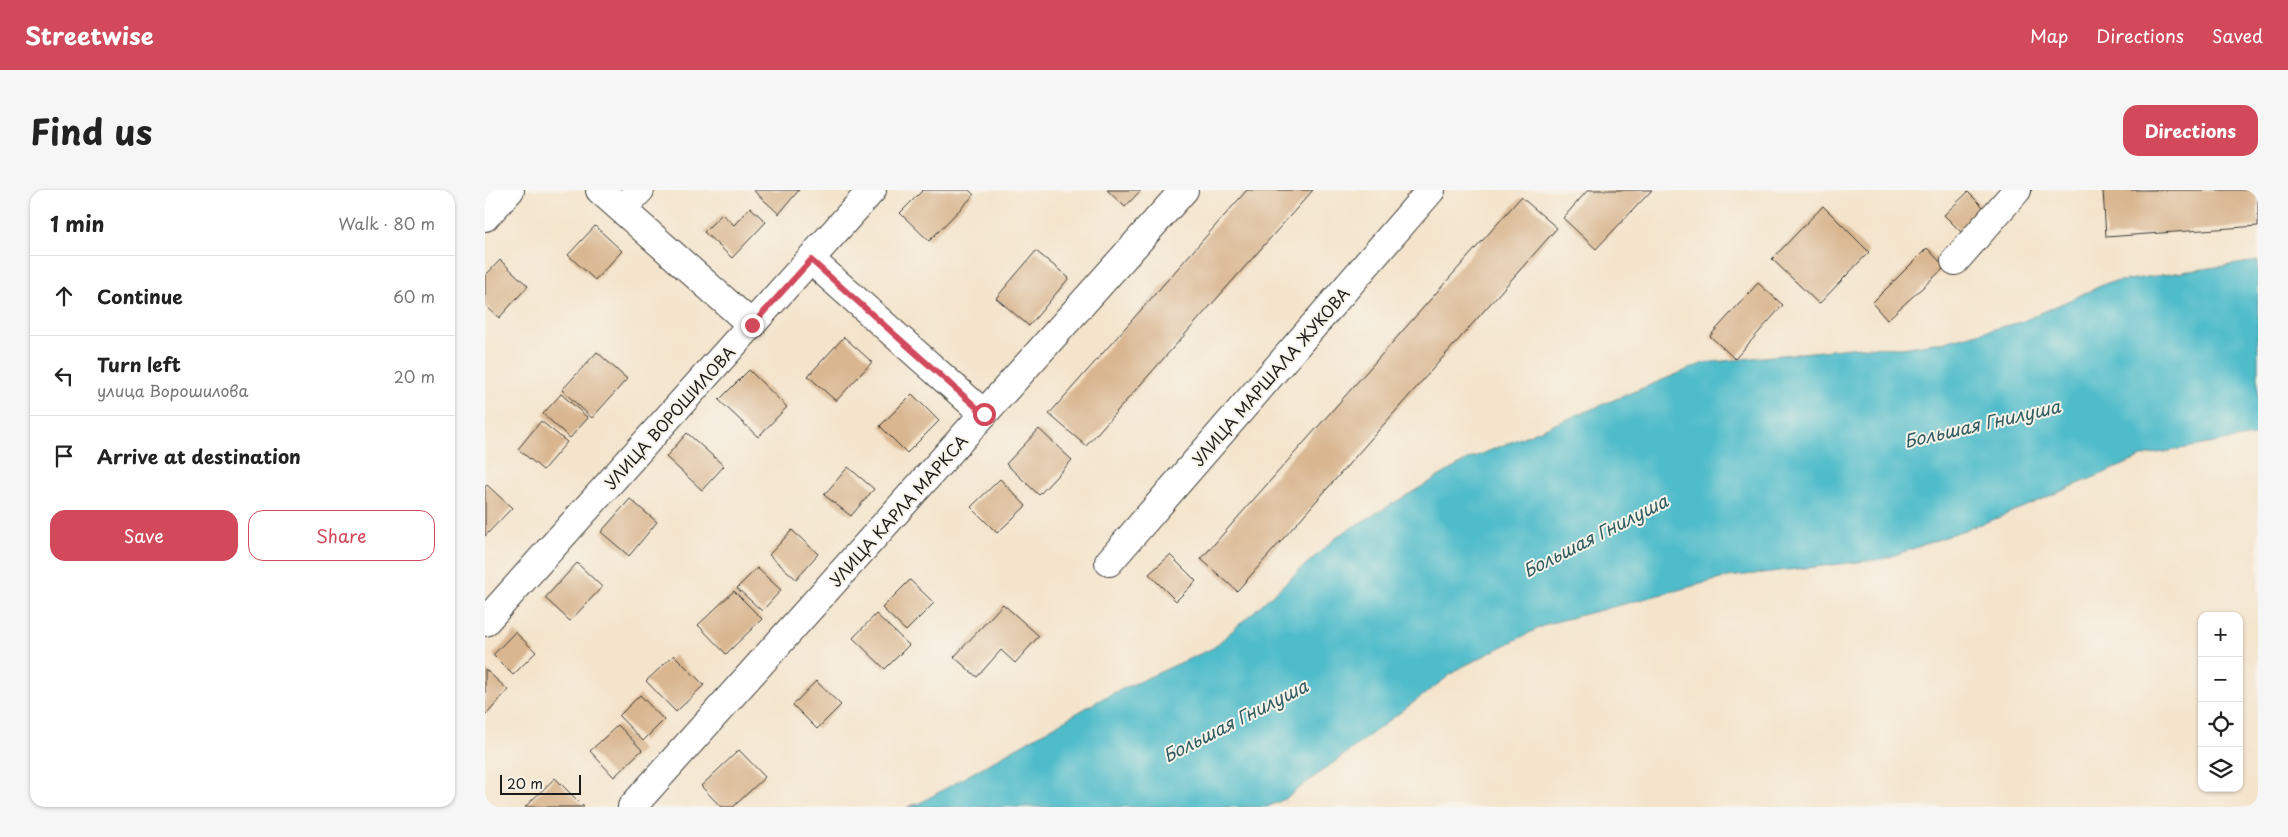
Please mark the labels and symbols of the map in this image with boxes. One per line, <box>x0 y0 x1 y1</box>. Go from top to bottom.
street label: УЛИЦА МАРШАЛА ЖУКОВА <box>1186 281 1355 471</box>
route end <box>741 314 764 337</box>
street label: УЛИЦА ВОРОШИЛОВА <box>598 340 740 494</box>
water label: Большая Гнилуша <box>1901 392 2064 454</box>
route start <box>973 403 996 426</box>
street label: УЛИЦА КАРЛА МАРКСА <box>823 429 973 591</box>
water label: Большая Гнилуша <box>1518 486 1673 583</box>
water label: Большая Гнилуша <box>1158 671 1313 768</box>
scale bar <box>500 772 581 795</box>

